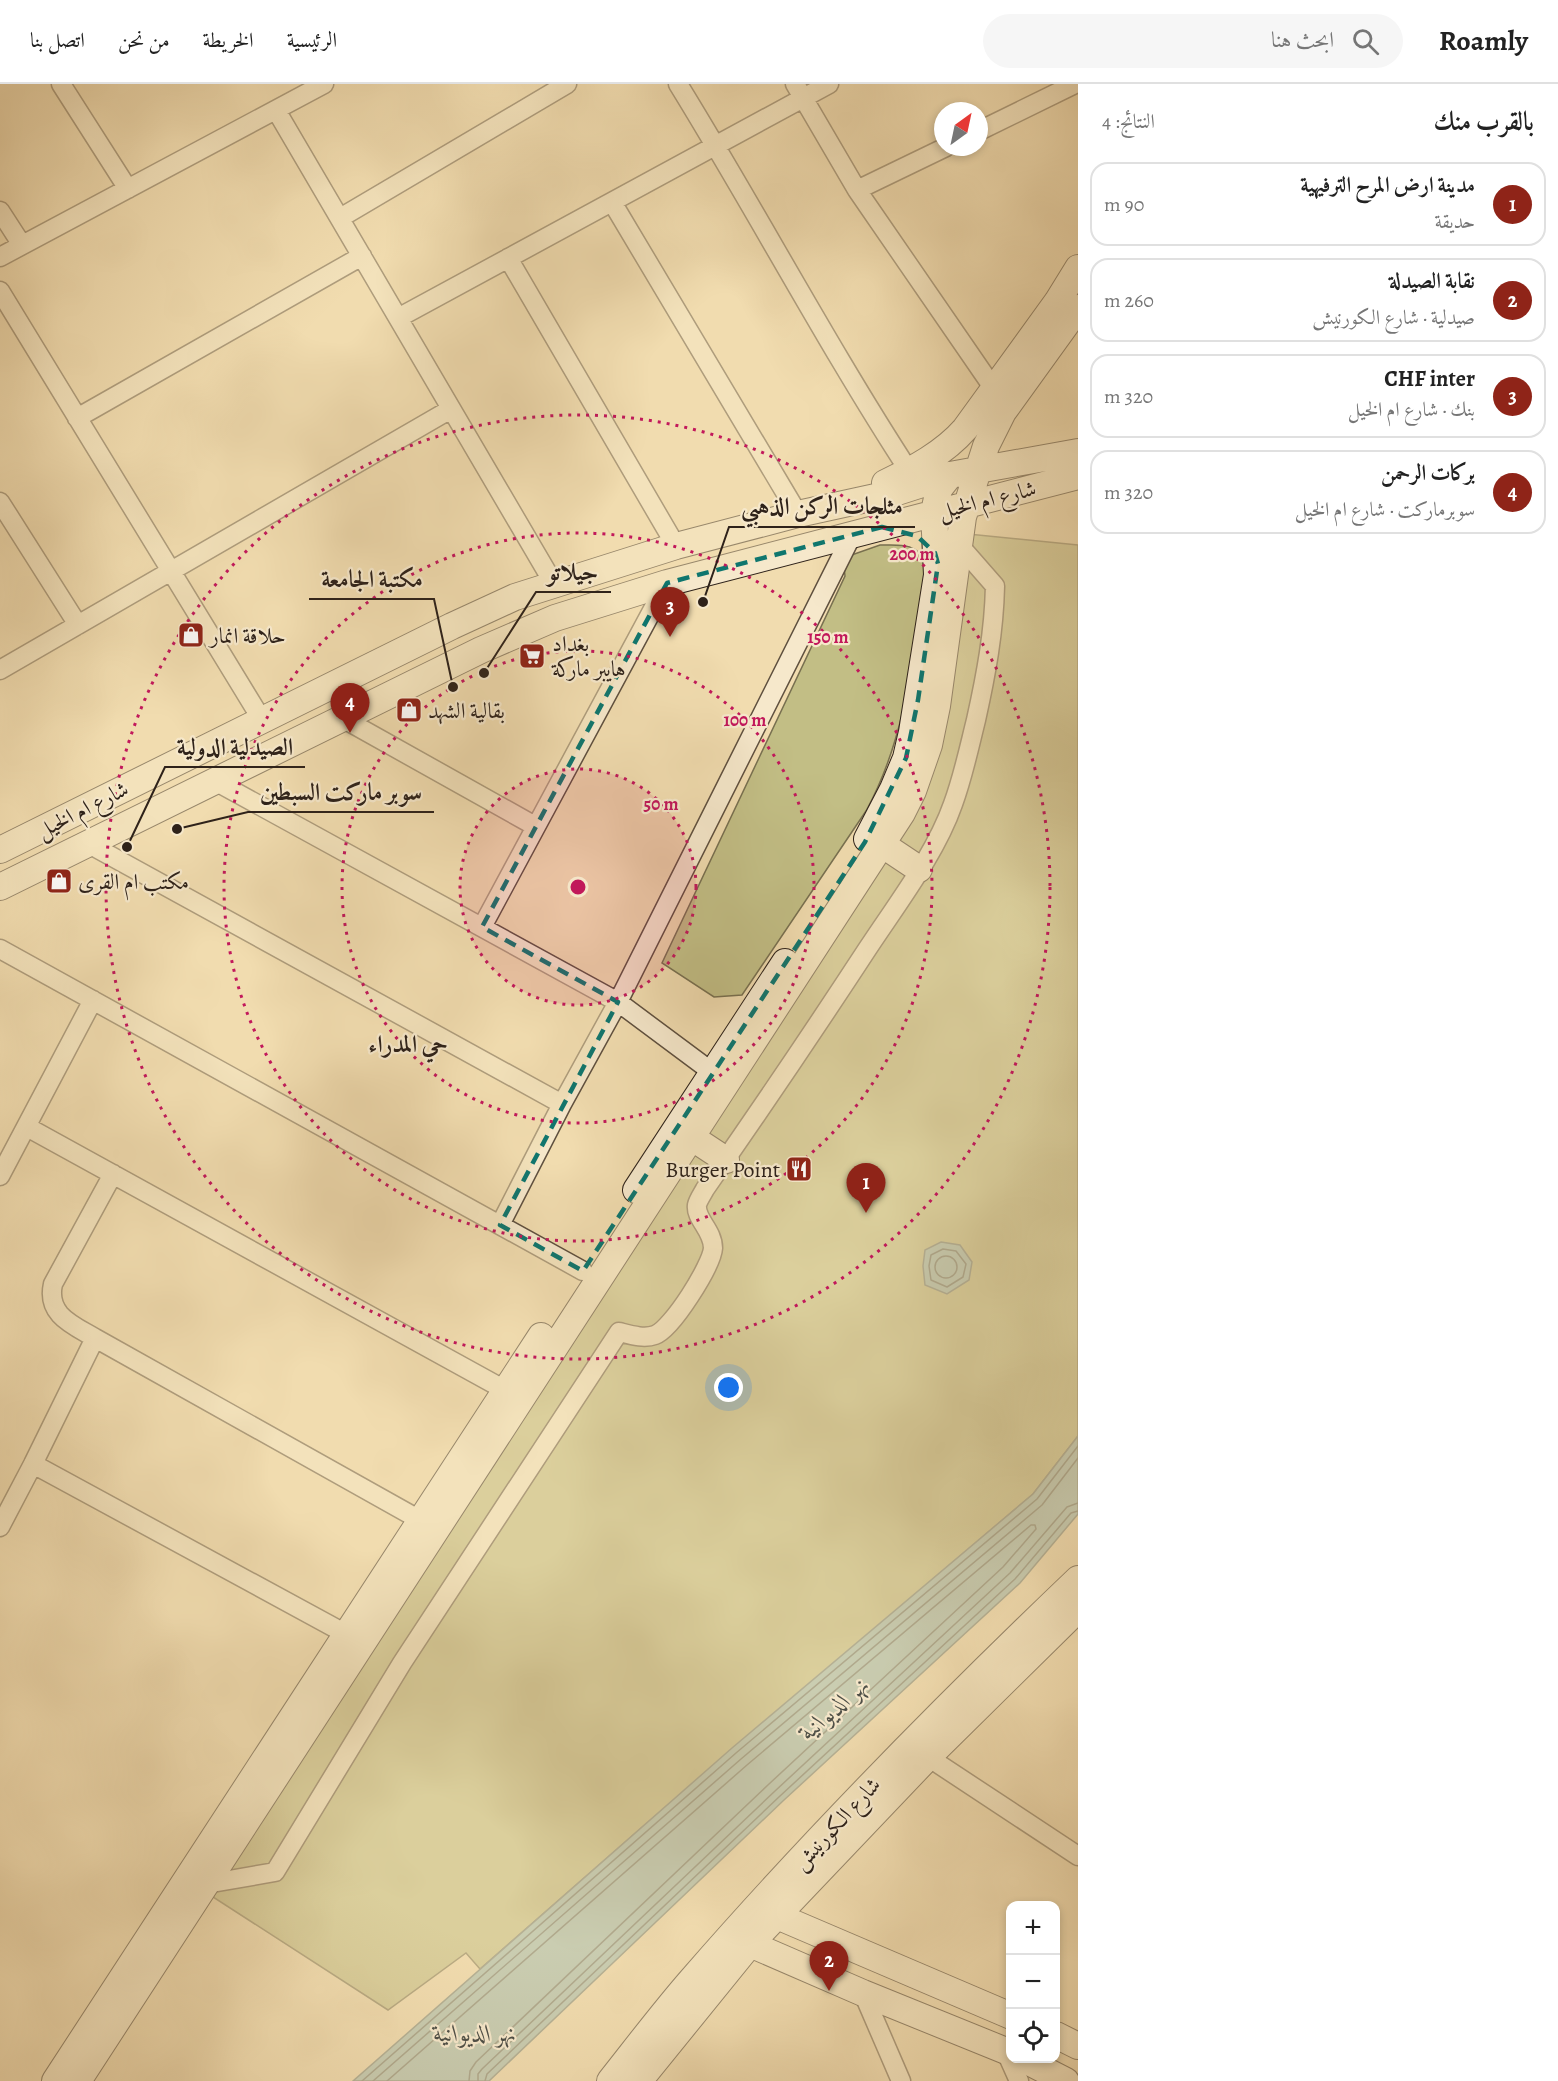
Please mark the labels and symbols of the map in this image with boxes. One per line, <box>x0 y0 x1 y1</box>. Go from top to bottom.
north arrow <box>934 102 988 156</box>
street label: شارع ام الخيل <box>935 473 1040 530</box>
callout: مثلجات الركن الذهبي <box>729 485 915 527</box>
text: مثلجات الركن الذهبي <box>741 490 903 528</box>
text: 200 m <box>889 542 935 566</box>
callout: جيلاتو <box>536 550 611 592</box>
text: جيلاتو <box>545 556 599 588</box>
callout: مكتبة الجامعة <box>309 557 434 599</box>
text: مكتبة الجامعة <box>321 563 423 595</box>
pin: 3 <box>650 588 690 637</box>
shop icon: حلاقة انمار <box>176 620 206 650</box>
place label: حلاقة انمار <box>208 621 286 651</box>
text: 150 m <box>807 625 849 649</box>
place label: بغداد هايبر ماركة <box>551 629 626 684</box>
supermarket icon: بغداد هايبر ماركة <box>517 641 547 671</box>
pin: 4 <box>330 684 370 733</box>
shop icon: بقالية الشهد <box>394 695 424 725</box>
place label: بقالية الشهد <box>428 696 505 726</box>
text: 100 m <box>724 708 766 732</box>
callout: الصيدلية الدولية <box>165 725 305 767</box>
text: الصيدلية الدولية <box>177 731 293 763</box>
callout: سوبر ماركت السبطين <box>248 770 434 812</box>
street label: شارع ام الخيل <box>31 774 136 849</box>
text: سوبر ماركت السبطين <box>260 776 422 808</box>
text: 50 m <box>644 792 678 816</box>
shop icon: مكتب ام القرى <box>44 866 74 896</box>
place label: مكتب ام القرى <box>78 867 189 901</box>
centre of rings <box>568 877 588 897</box>
district label: حي المدراء <box>368 1028 448 1063</box>
restaurant icon: Burger Point <box>784 1154 814 1184</box>
place label: Burger Point <box>665 1155 780 1185</box>
pin: 1 <box>846 1164 886 1213</box>
your location <box>714 1373 743 1402</box>
water label: نهر الديوانية <box>791 1669 876 1749</box>
street label: شارع الكورنيش <box>786 1771 890 1879</box>
pin: 2 <box>810 1942 848 1991</box>
water label: نهر الديوانية <box>431 2017 517 2049</box>

